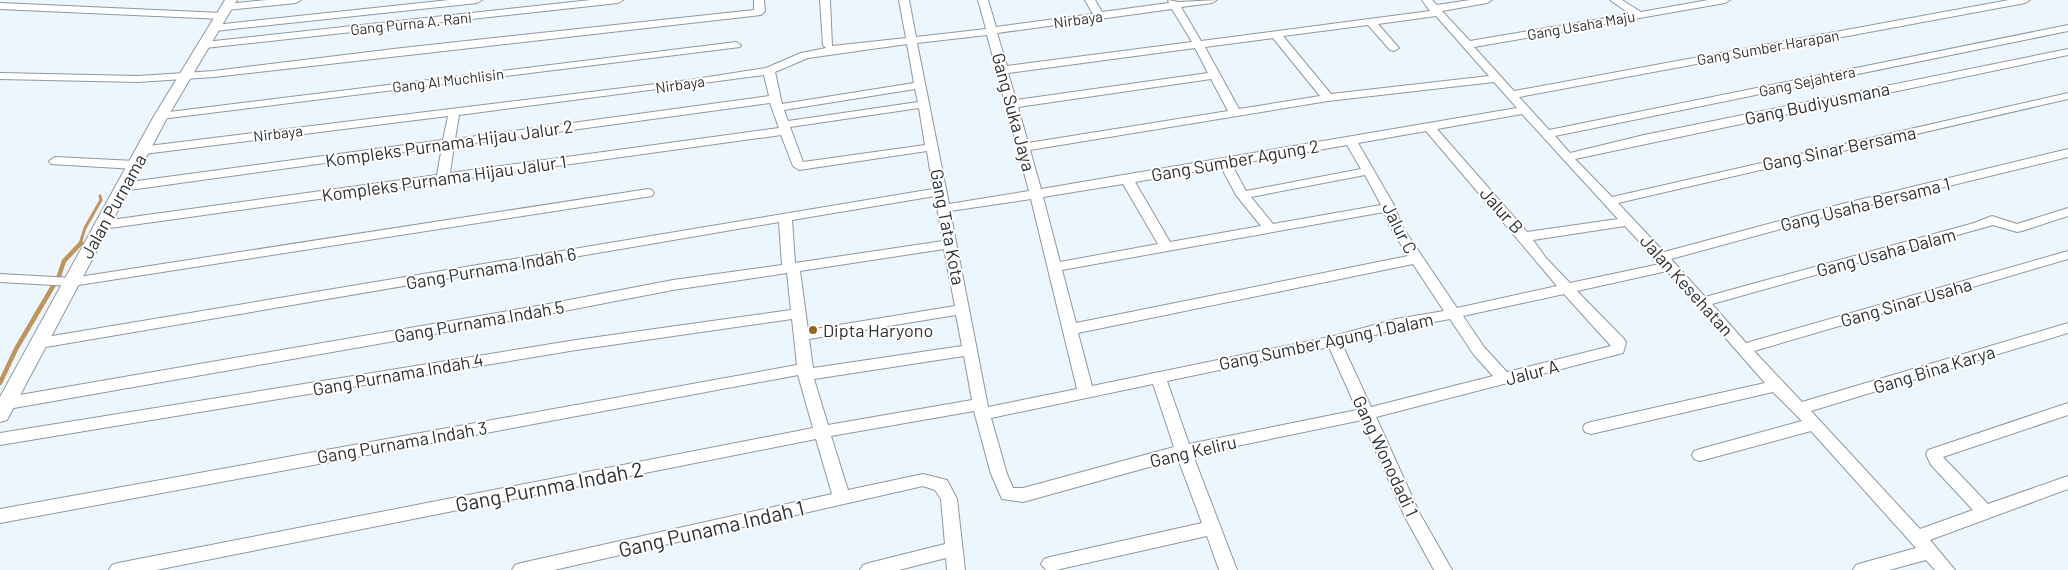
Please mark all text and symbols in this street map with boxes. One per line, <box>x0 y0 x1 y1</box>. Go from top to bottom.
street label: Nirbaya <box>1052 7 1104 31</box>
street label: Gang Usaha Maju <box>1526 7 1636 43</box>
street label: Gang Purna A. Rani <box>349 8 473 38</box>
street label: Gang Sumber Harapan <box>1695 26 1841 68</box>
street label: Gang Suka Jaya <box>988 50 1040 174</box>
street label: Gang Sejahtera <box>1757 62 1857 100</box>
street label: Gang Al Muchlisin <box>391 64 505 96</box>
street label: Nirbaya <box>654 72 706 96</box>
street label: Gang Budiyusmana <box>1742 77 1892 129</box>
street label: Kompleks Purnama Hijau Jalur 2 <box>324 115 574 171</box>
street label: Nirbaya <box>252 121 304 145</box>
street label: Gang Sinar Bersama <box>1760 121 1918 175</box>
street label: Gang Sumber Agung 2 <box>1149 134 1321 186</box>
street label: Jalan Purnama <box>75 150 151 262</box>
street label: Kompleks Purnama Hijau Jalur 1 <box>320 150 568 206</box>
street label: Gang Tata Kota <box>926 167 970 287</box>
street label: Gang Usaha Bersama 1 <box>1778 172 1952 236</box>
street label: Jalur B <box>1475 182 1529 238</box>
street label: Jalur C <box>1378 199 1422 257</box>
street label: Gang Usaha Dalam <box>1814 223 1958 281</box>
street label: Jalan Kesehatan <box>1636 230 1738 340</box>
street label: Gang Purnama Indah 6 <box>404 242 578 294</box>
street label: Gang Sinar Usaha <box>1838 273 1974 331</box>
street label: Gang Purnama Indah 5 <box>392 295 566 347</box>
street label: Gang Sumber Agung 1 Dalam <box>1217 308 1435 374</box>
place label: Dipta Haryono <box>823 319 933 341</box>
marker: Dipta Haryono <box>807 324 819 336</box>
street label: Gang Bina Karya <box>1871 340 1997 398</box>
street label: Gang Purnama Indah 4 <box>311 348 485 400</box>
street label: Jalur A <box>1503 354 1561 390</box>
street label: Gang Wonodadi 1 <box>1348 392 1424 520</box>
street label: Gang Purnama Indah 3 <box>315 416 489 468</box>
street label: Gang Keliru <box>1148 430 1238 472</box>
street label: Gang Purnma Indah 2 <box>453 456 645 516</box>
street label: Gang Punama Indah 1 <box>616 494 806 562</box>

